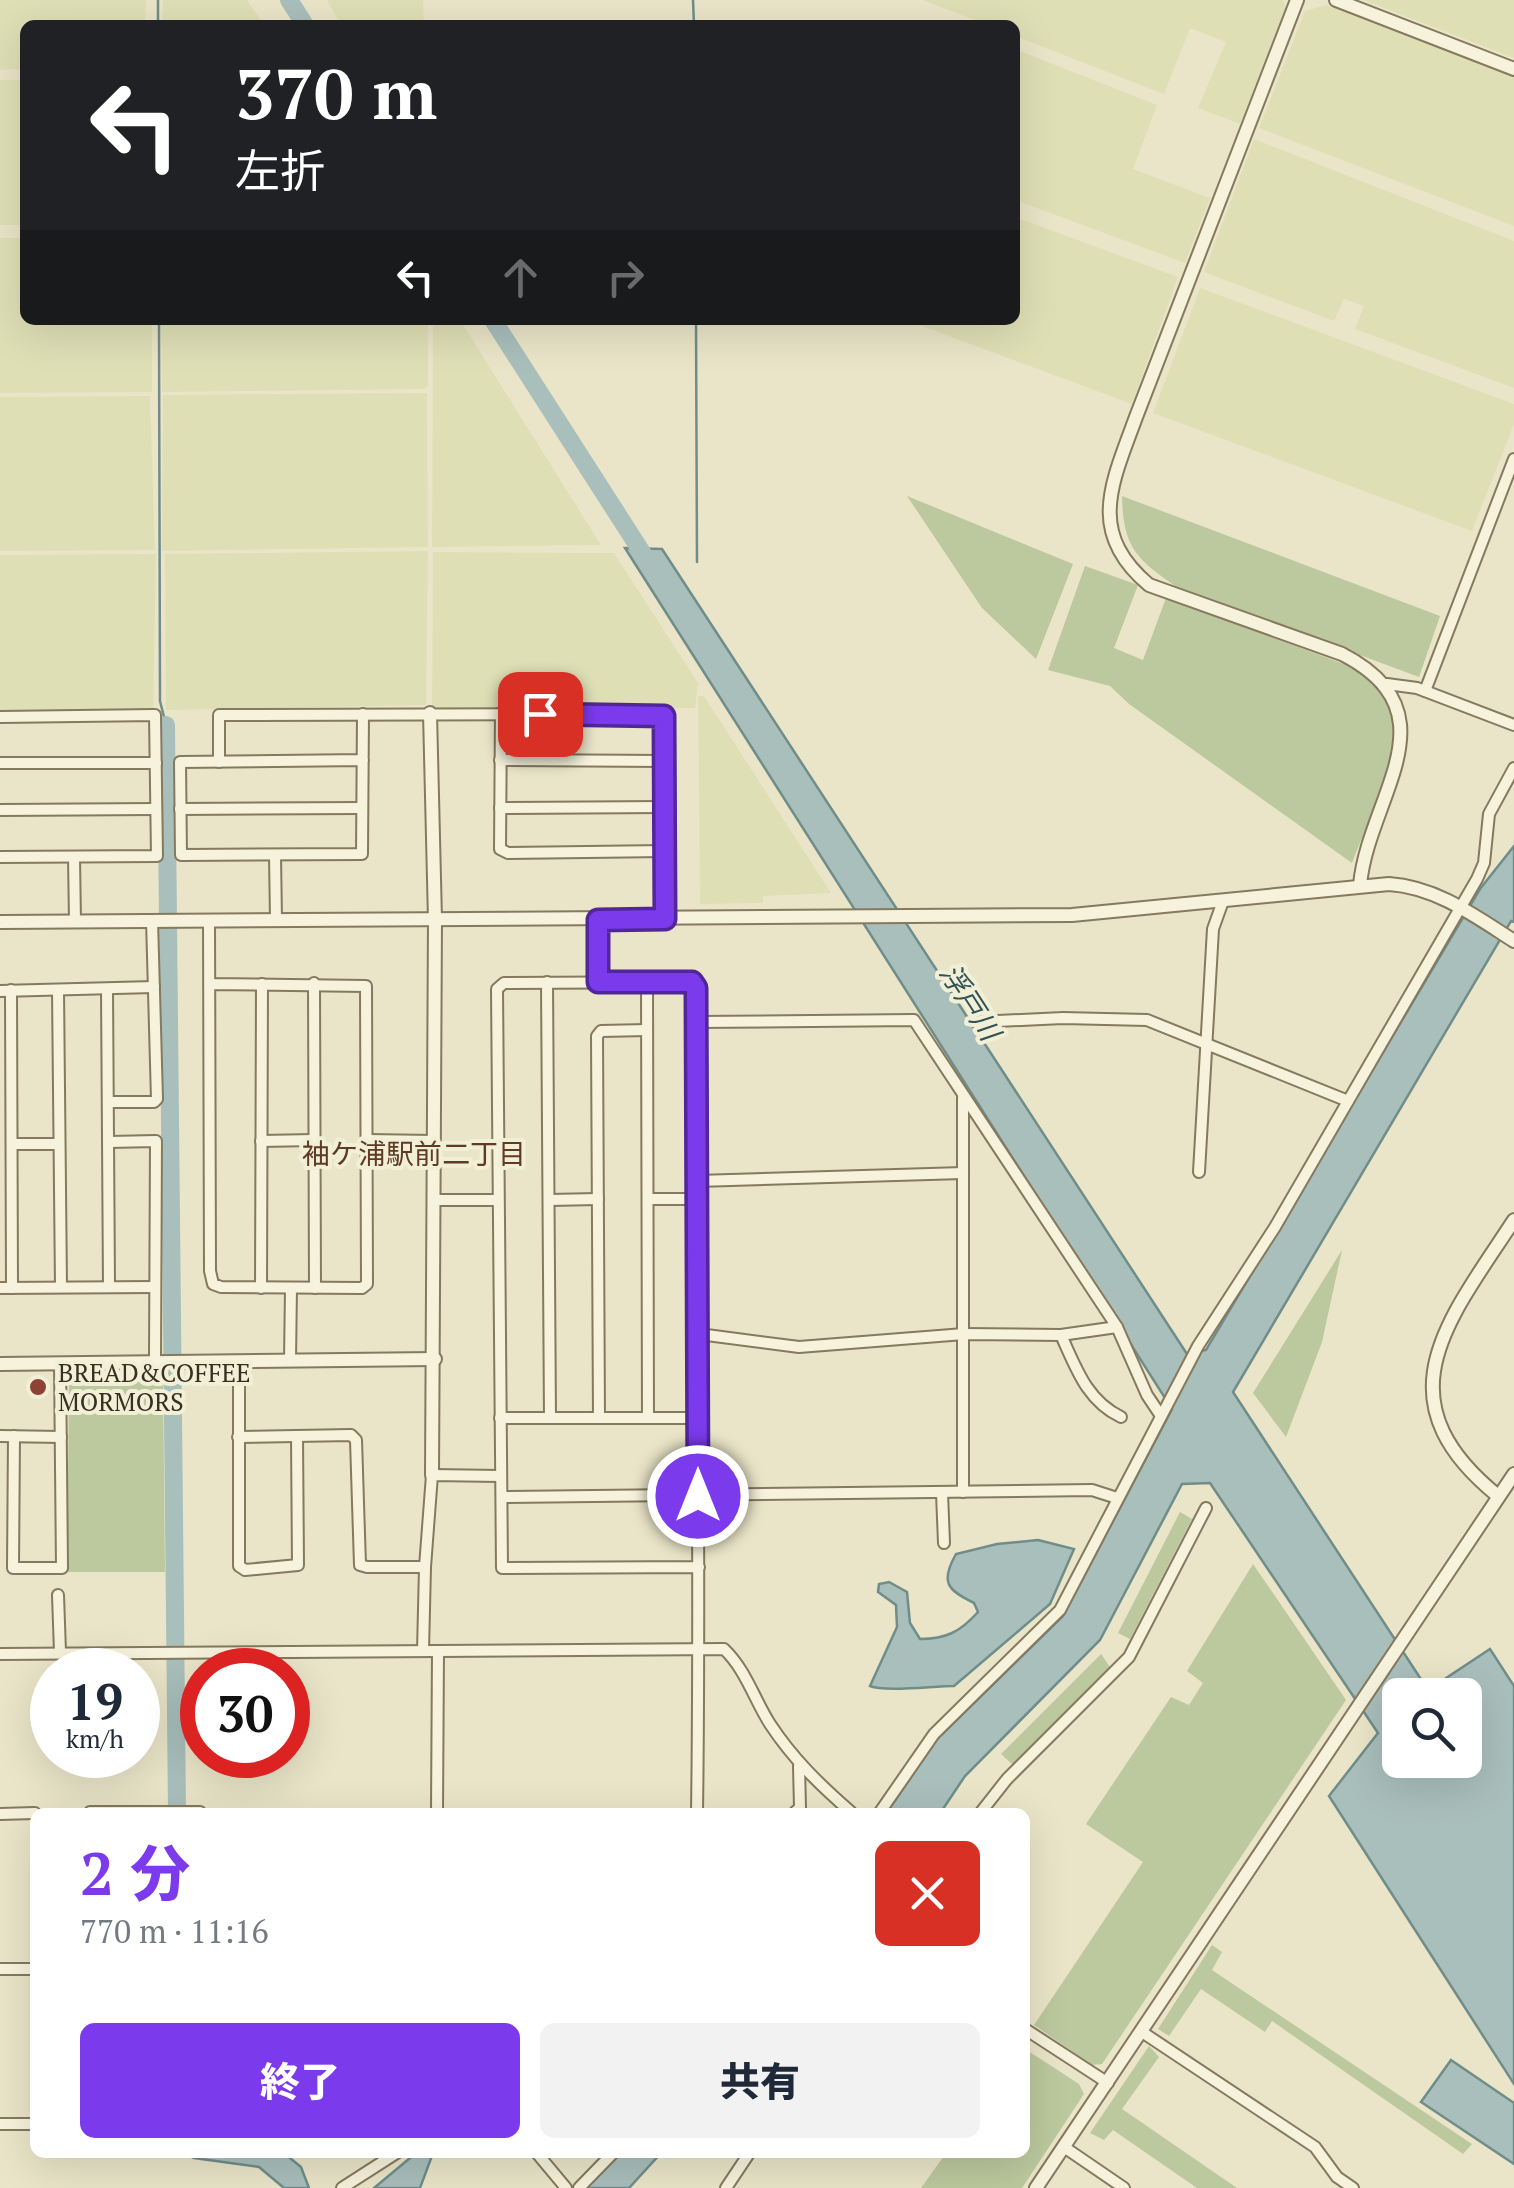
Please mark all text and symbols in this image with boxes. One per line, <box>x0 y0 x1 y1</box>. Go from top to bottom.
text: 370 m <box>235 46 437 139</box>
icon: left <box>70 60 200 190</box>
text: 左折 <box>235 140 325 200</box>
icon: left <box>388 250 443 305</box>
icon: ahead <box>493 250 548 305</box>
icon: right <box>598 250 653 305</box>
pin <box>498 672 583 757</box>
icon: arrive <box>513 687 568 742</box>
water label: 浮戸川 <box>932 956 1010 1050</box>
district label: 袖ケ浦駅前二丁目 <box>302 1135 526 1172</box>
place label: BREAD&COFFEE MORMORS <box>58 1356 251 1418</box>
marker: BREAD&COFFEE MORMORS <box>27 1376 49 1398</box>
position arrow <box>646 1444 750 1548</box>
speed limit sign: 30 <box>180 1648 310 1778</box>
text: 19 <box>67 1668 123 1734</box>
map controls <box>1382 1678 1482 1778</box>
button: search <box>1382 1678 1482 1778</box>
text: km/h <box>66 1722 124 1755</box>
text: 2 分 <box>80 1833 190 1912</box>
button: close <box>875 1841 980 1946</box>
text: 770 m · 11:16 <box>80 1910 268 1952</box>
button: 終了 <box>80 2023 520 2138</box>
button: 共有 <box>540 2023 980 2138</box>

